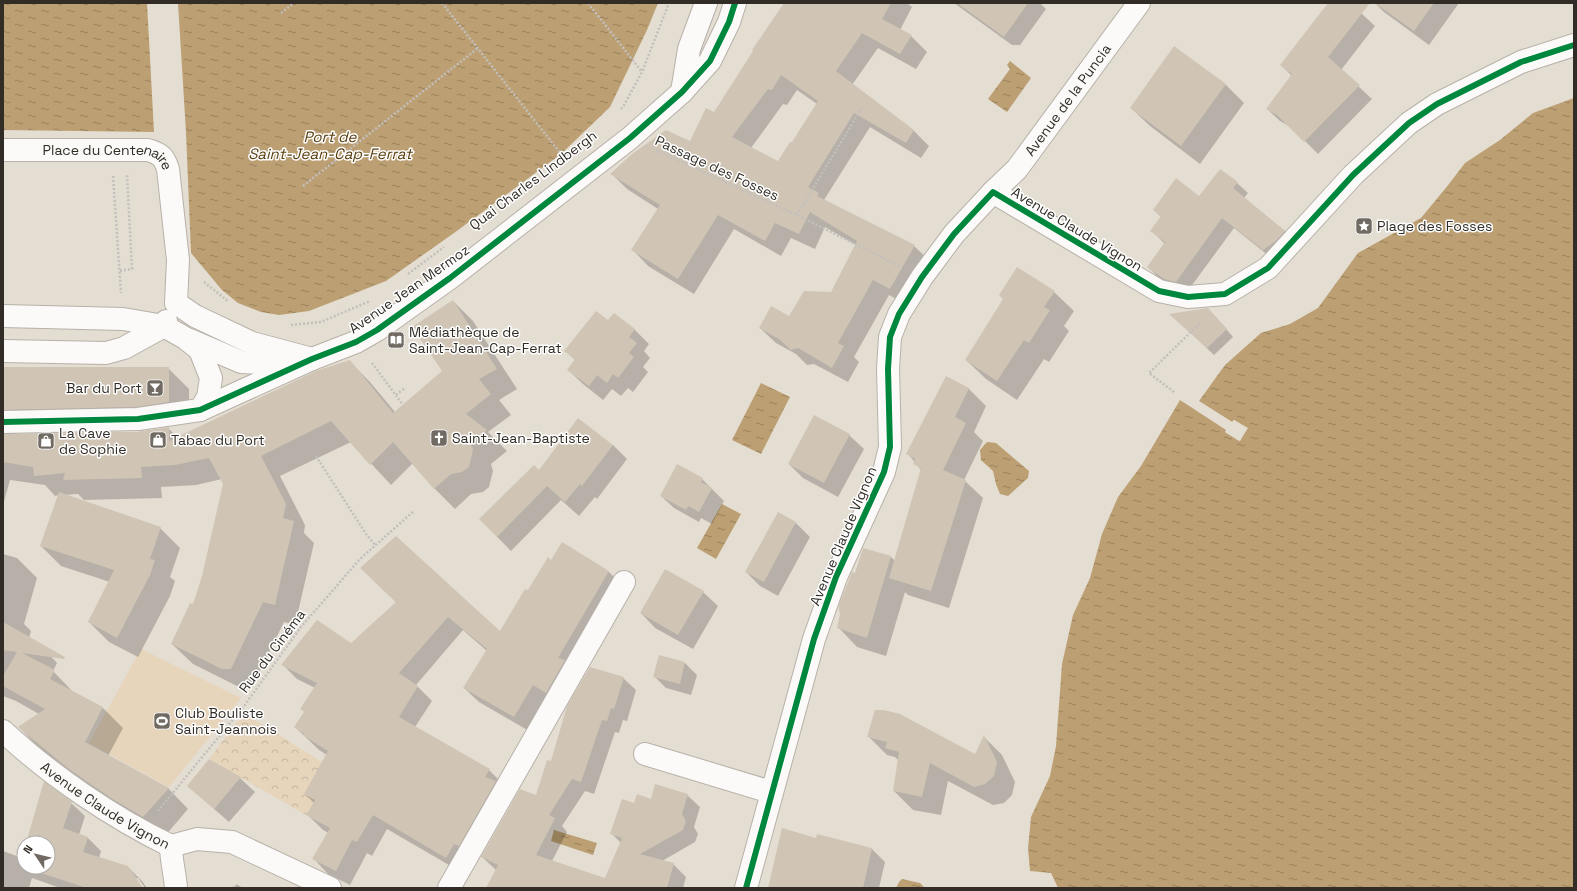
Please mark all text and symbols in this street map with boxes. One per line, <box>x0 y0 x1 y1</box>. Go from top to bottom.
street label: Avenue de la Puncia <box>1021 40 1115 159</box>
street label: Quai Charles Lindbergh <box>466 126 600 234</box>
water label: Port de Saint-Jean-Cap-Ferrat <box>248 127 414 163</box>
street label: Passage des Fosses <box>652 131 782 205</box>
street label: Place du Centenaire <box>43 140 177 172</box>
street label: Avenue Claude Vignon <box>1008 183 1146 275</box>
place icon: Plage des Fosses <box>1354 216 1374 236</box>
place label: Plage des Fosses <box>1377 217 1492 235</box>
street label: Avenue Jean Mermoz <box>345 241 473 337</box>
place label: Médiathèque de Saint-Jean-Cap-Ferrat <box>409 323 562 357</box>
library icon: Médiathèque de Saint-Jean-Cap-Ferrat <box>386 330 406 350</box>
bar icon: Bar du Port <box>145 378 165 398</box>
place label: Bar du Port <box>66 379 142 397</box>
place label: La Cave de Sophie <box>59 424 126 458</box>
church icon: Saint-Jean-Baptiste <box>429 428 449 448</box>
place label: Saint-Jean-Baptiste <box>452 429 590 447</box>
shop icon: Tabac du Port <box>148 430 168 450</box>
shop icon: La Cave de Sophie <box>36 431 56 451</box>
place label: Tabac du Port <box>171 431 265 449</box>
street label: Avenue Claude Vignon <box>806 464 880 608</box>
street label: Rue du Cinéma <box>235 606 309 696</box>
place label: Club Bouliste Saint-Jeannois <box>175 704 277 738</box>
sports icon: Club Bouliste Saint-Jeannois <box>152 711 172 731</box>
street label: Avenue Claude Vignon <box>37 758 173 853</box>
north arrow <box>16 835 56 875</box>
text: N <box>20 842 36 856</box>

